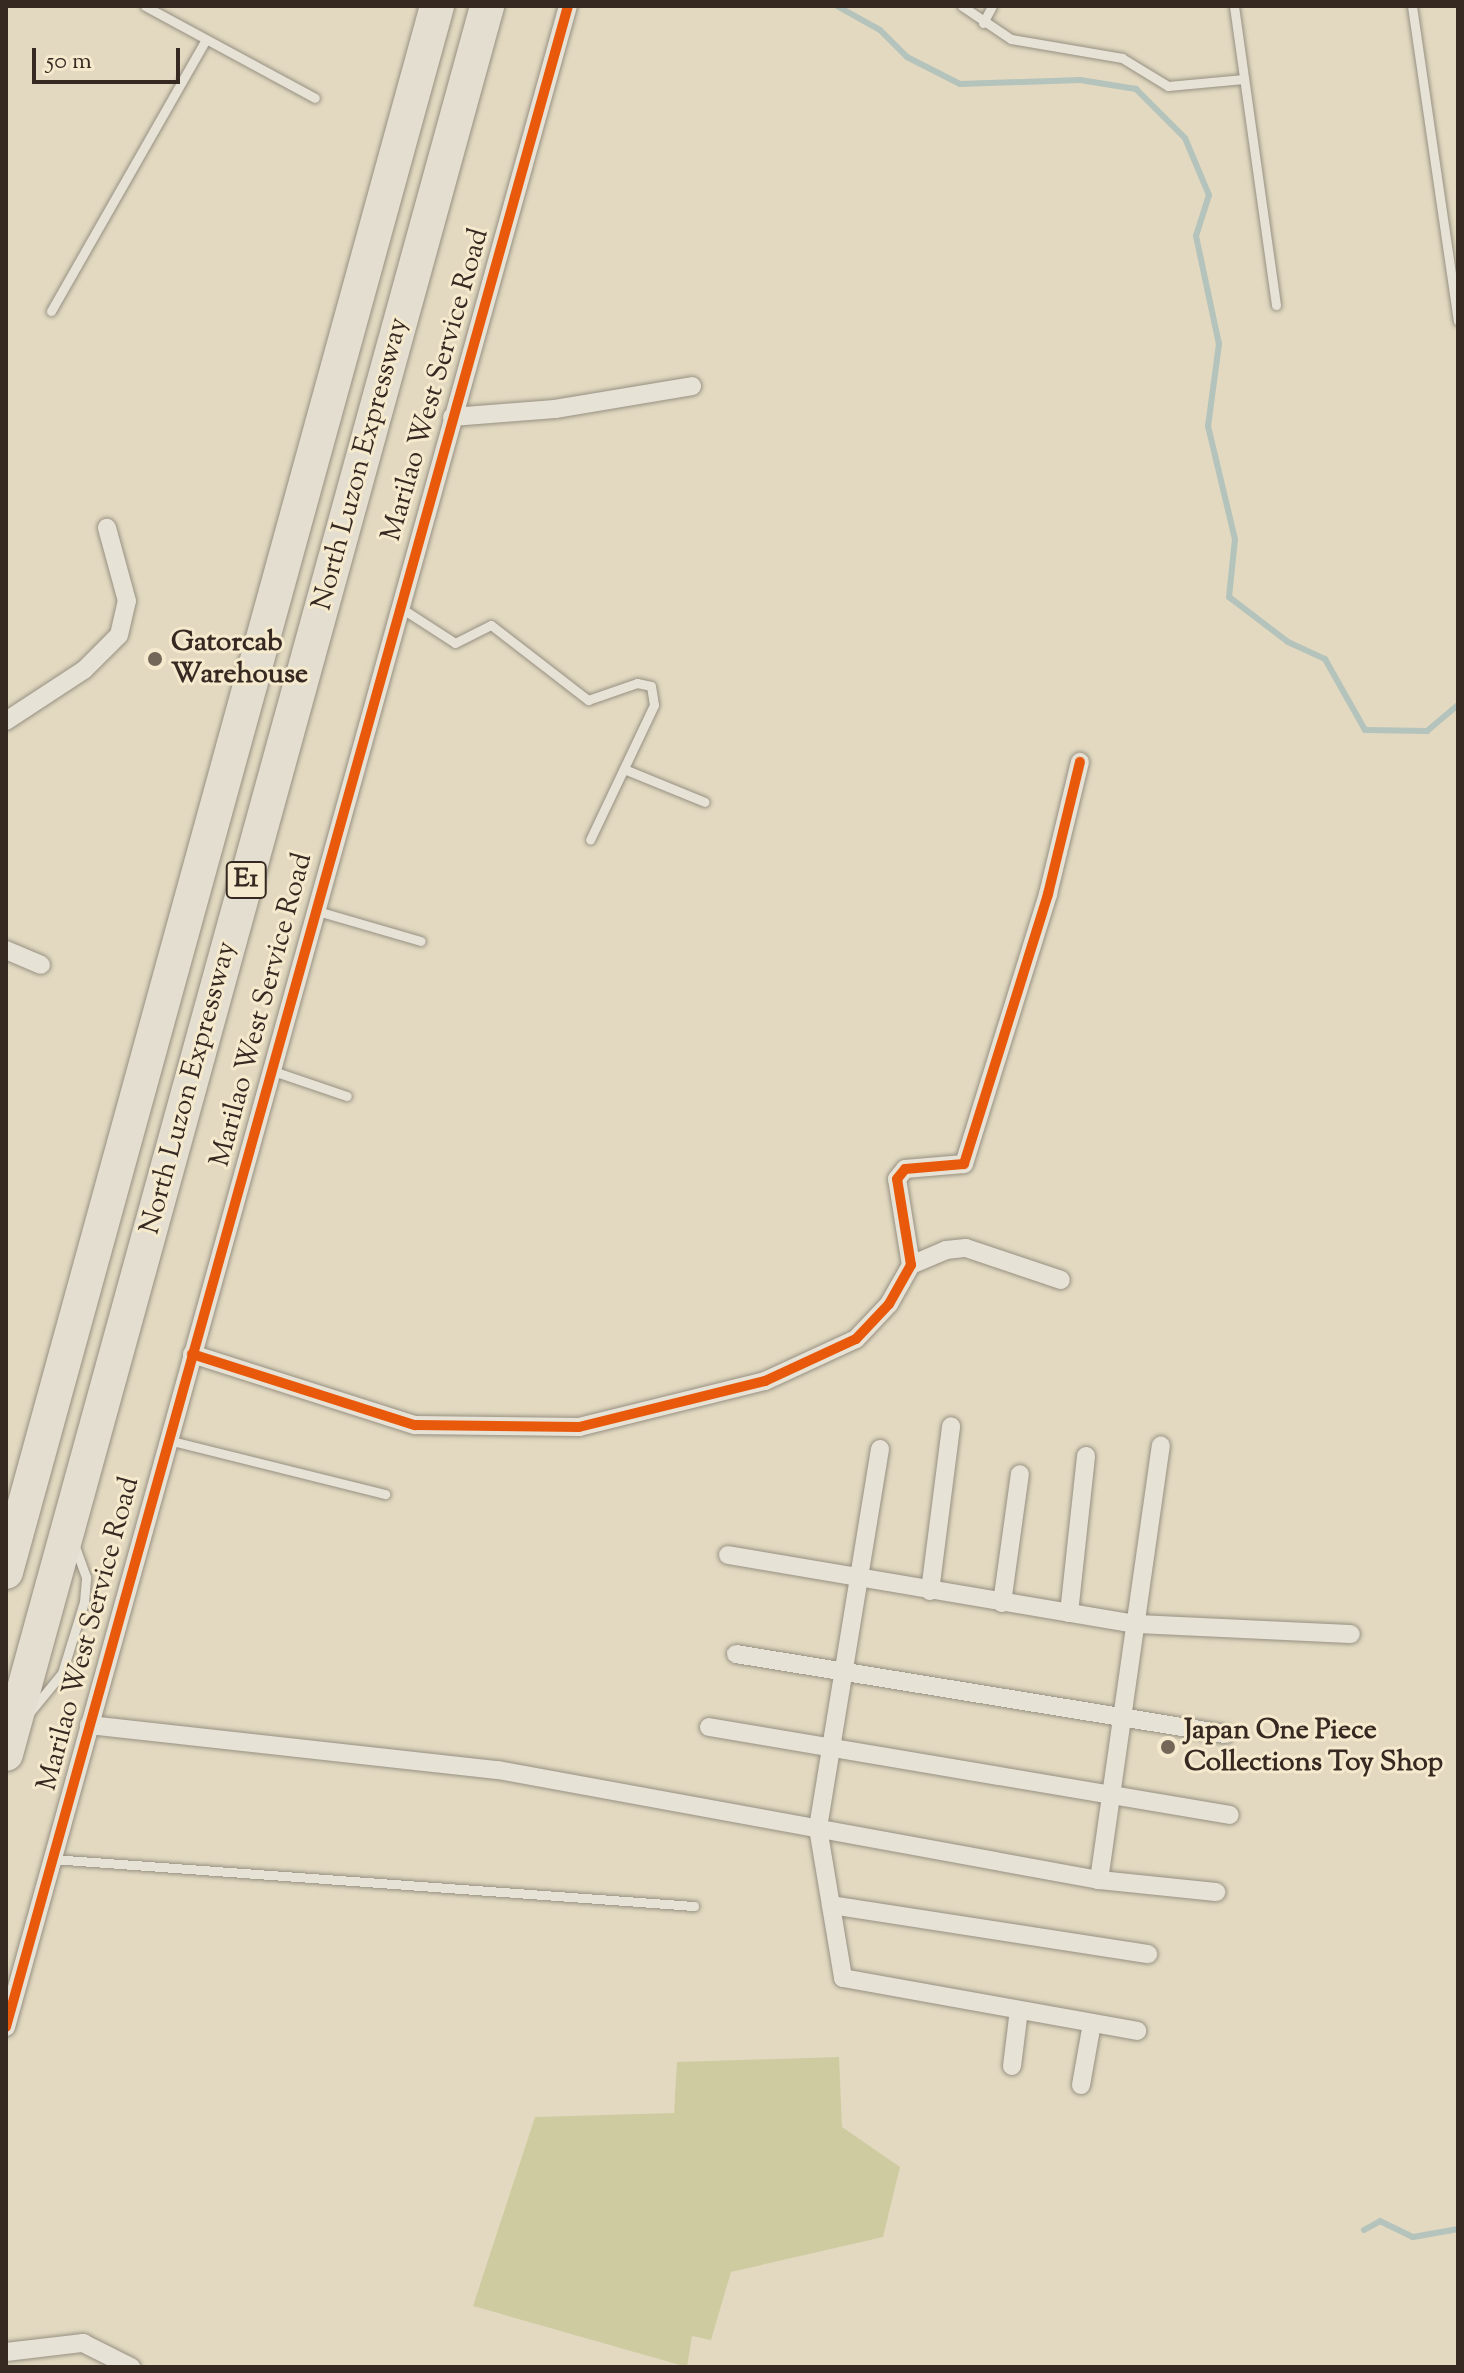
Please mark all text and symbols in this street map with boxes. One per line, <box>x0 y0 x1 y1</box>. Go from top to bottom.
scale bar <box>36 32 184 82</box>
text: 50 m <box>46 45 92 79</box>
street label: Marilao West Service Road <box>375 225 497 545</box>
street label: North Luzon Expressway <box>306 314 416 614</box>
place label: Gatorcab Warehouse <box>171 626 308 692</box>
marker: Gatorcab Warehouse <box>146 650 164 668</box>
street label: Marilao West Service Road <box>204 849 320 1171</box>
road number: E1 <box>224 858 268 902</box>
street label: North Luzon Expressway <box>134 938 244 1238</box>
street label: Marilao West Service Road <box>31 1473 147 1795</box>
place label: Japan One Piece Collections Toy Shop <box>1184 1714 1443 1780</box>
marker: Japan One Piece Collections Toy Shop <box>1159 1738 1177 1756</box>

